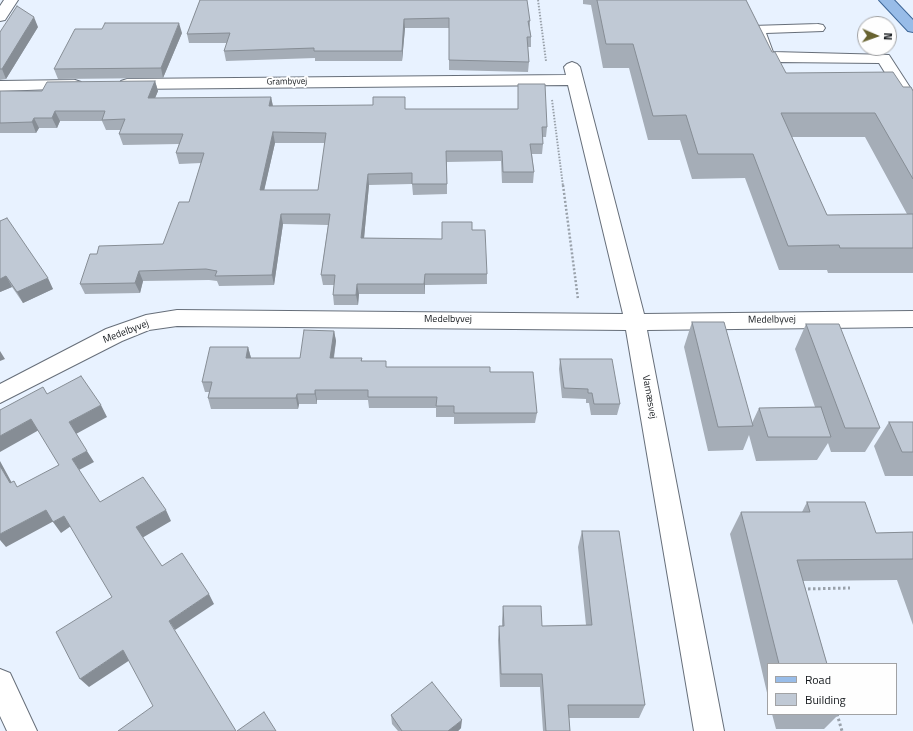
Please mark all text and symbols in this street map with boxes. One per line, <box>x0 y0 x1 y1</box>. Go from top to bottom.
north arrow <box>857 16 897 56</box>
text: N <box>880 32 896 40</box>
street label: Grambyvej <box>267 76 307 88</box>
street label: Medelbyvej <box>424 314 472 326</box>
street label: Medelbyvej <box>748 314 796 326</box>
street label: Medelbyvej <box>101 318 151 346</box>
street label: Varnæsvej <box>639 374 659 420</box>
legend <box>767 663 897 715</box>
text: Road <box>805 670 831 689</box>
text: Building <box>805 690 846 709</box>

